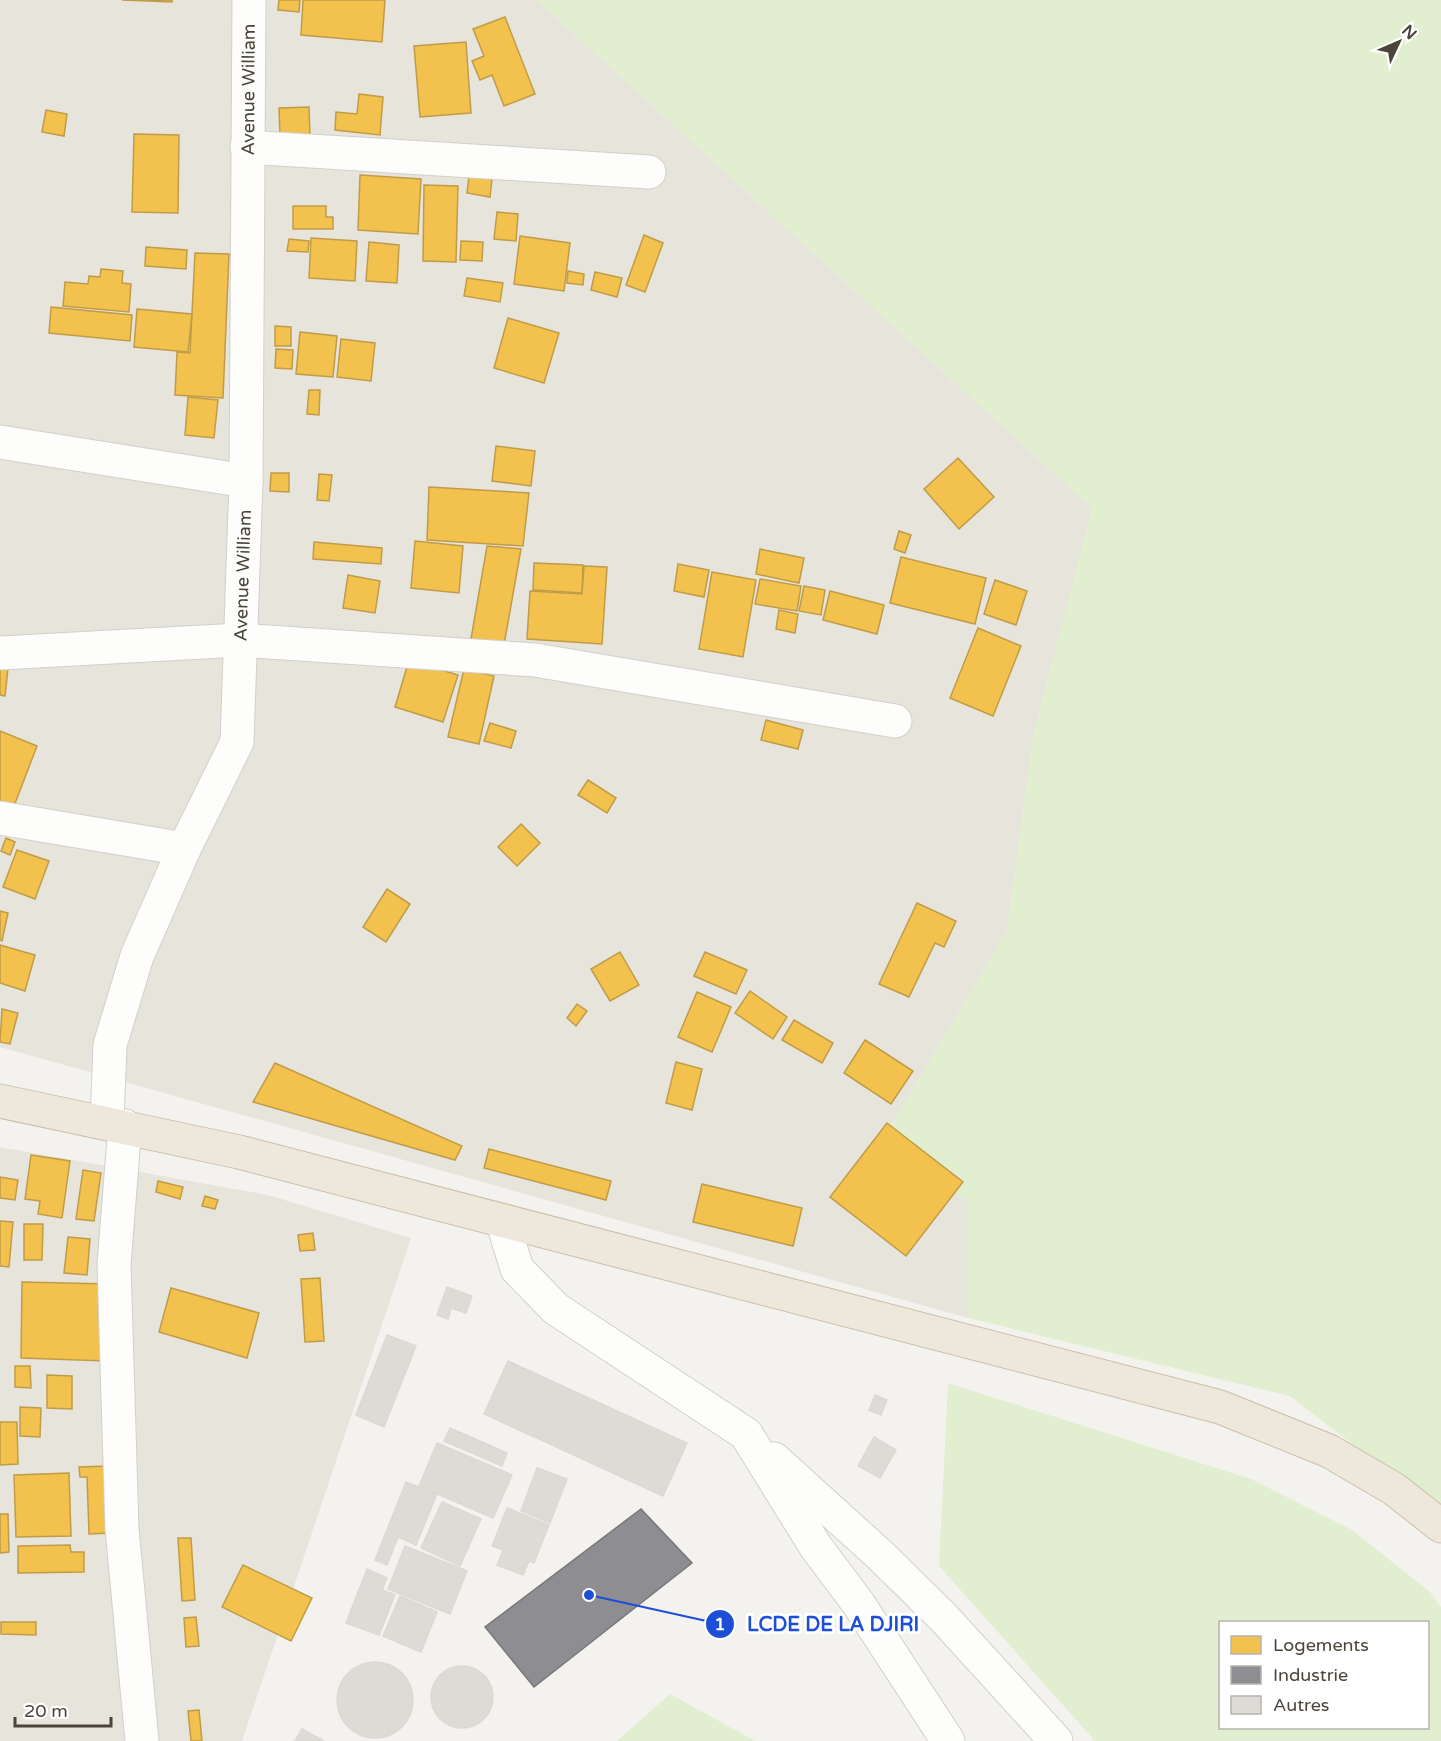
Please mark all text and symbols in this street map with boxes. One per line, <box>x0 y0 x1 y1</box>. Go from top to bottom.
north arrow <box>1369 12 1429 72</box>
text: N <box>1397 21 1421 44</box>
street label: Avenue William <box>237 24 260 155</box>
street label: Avenue William <box>229 509 256 642</box>
callout: LCDE DE LA DJIRI <box>705 1605 931 1643</box>
text: 1 <box>714 1613 726 1635</box>
text: LCDE DE LA DJIRI <box>747 1613 919 1637</box>
legend <box>1219 1621 1429 1729</box>
text: Logements <box>1273 1634 1369 1656</box>
text: Industrie <box>1273 1664 1348 1686</box>
scale bar <box>15 1690 111 1728</box>
text: Autres <box>1273 1694 1329 1716</box>
text: 20 m <box>24 1700 68 1722</box>

